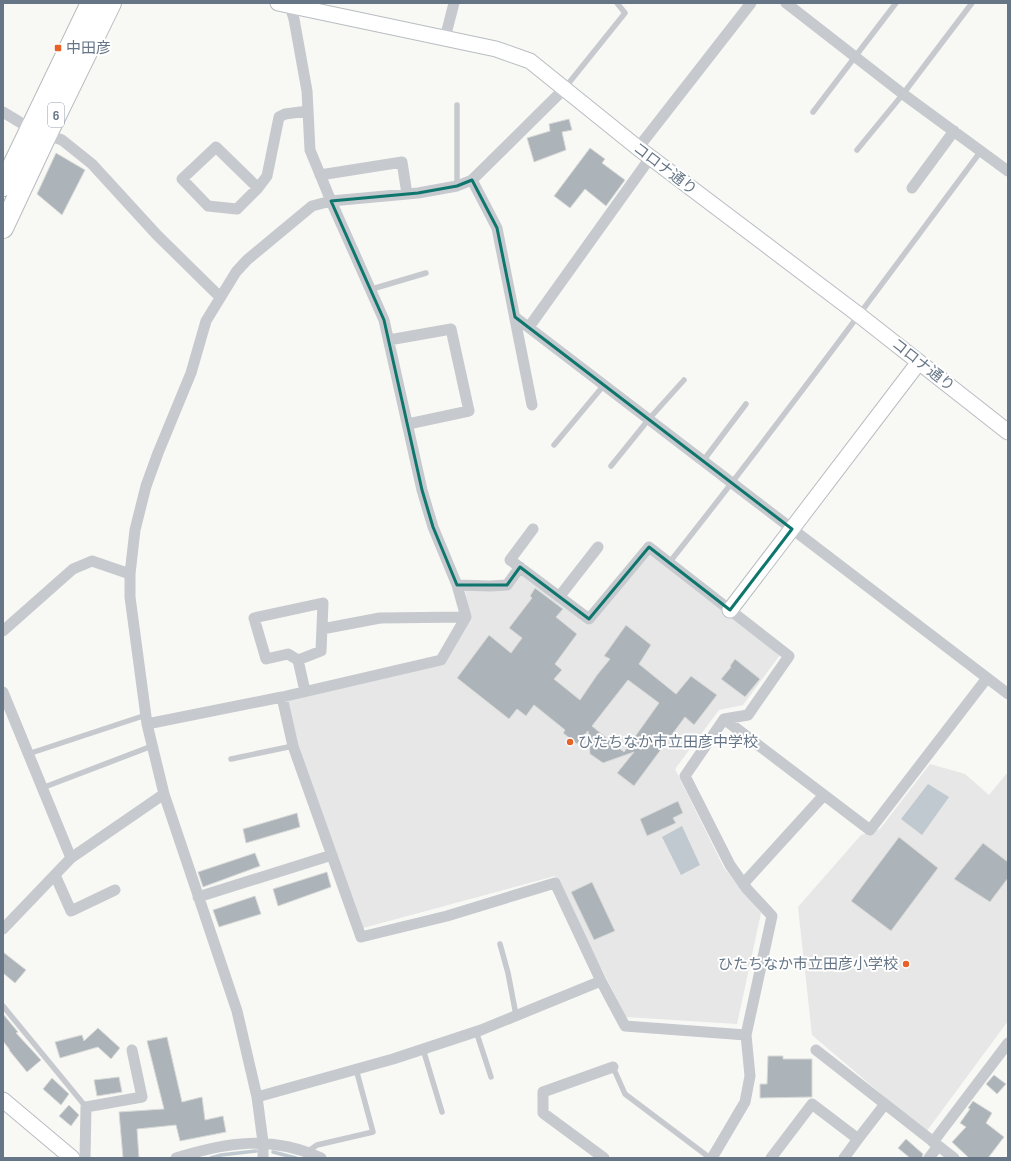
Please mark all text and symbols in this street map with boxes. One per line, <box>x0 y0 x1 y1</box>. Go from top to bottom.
place label: 中田彦 <box>66 39 111 58</box>
marker: 中田彦 <box>53 43 63 53</box>
road number: 6 <box>48 103 64 127</box>
street label: コロナ通り <box>629 139 701 199</box>
street label: コロナ通り <box>888 334 958 396</box>
place label: ひたちなか市立田彦中学校 <box>578 733 758 752</box>
marker: ひたちなか市立田彦中学校 <box>565 737 575 747</box>
place label: ひたちなか市立田彦小学校 <box>718 955 898 974</box>
marker: ひたちなか市立田彦小学校 <box>901 959 911 969</box>

